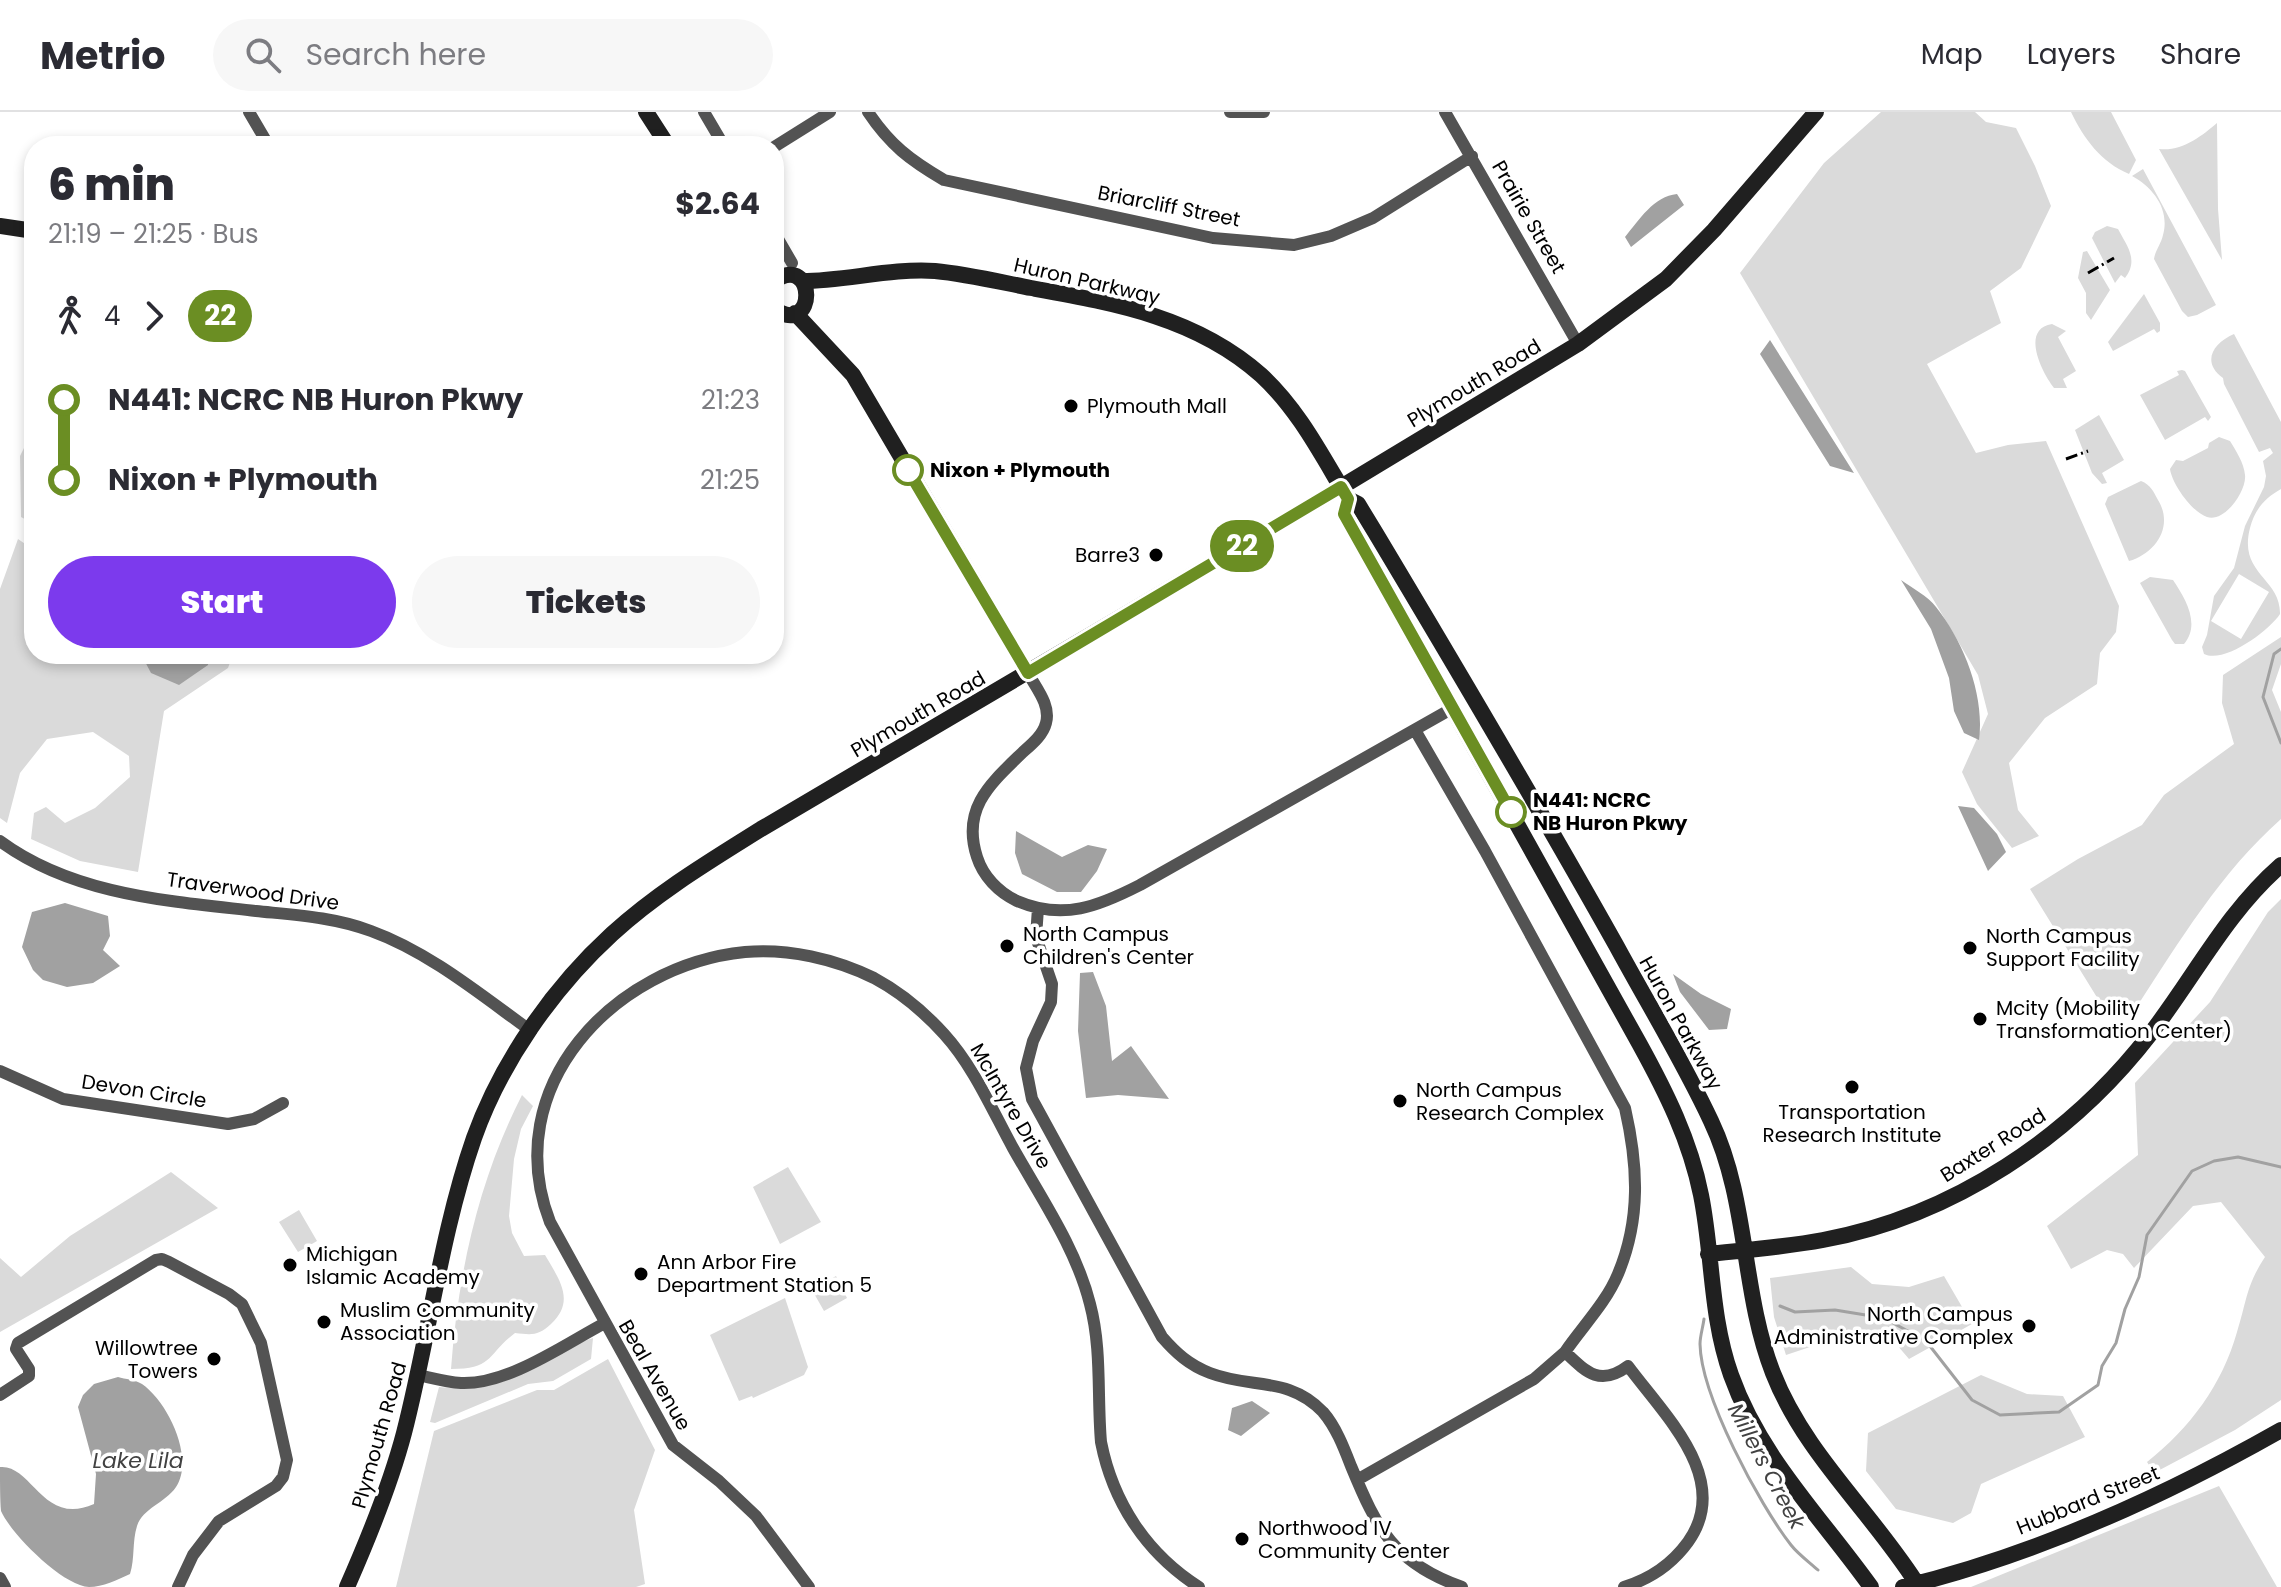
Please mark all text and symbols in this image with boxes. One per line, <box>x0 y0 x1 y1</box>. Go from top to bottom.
search box <box>213 19 773 91</box>
text: Metrio <box>40 29 165 82</box>
icon: search <box>241 33 285 77</box>
text: Search here <box>305 33 486 76</box>
text: Map <box>1921 35 1983 74</box>
text: Layers <box>2027 35 2116 74</box>
text: Share <box>2160 35 2241 74</box>
text: 6 min <box>48 154 175 215</box>
street label: Prairie Street <box>1485 155 1573 279</box>
street label: Briarcliff Street <box>1095 178 1243 234</box>
text: $2.64 <box>675 182 760 225</box>
text: 21:19 – 21:25 · Bus <box>48 216 259 252</box>
street label: Huron Parkway <box>1011 251 1163 311</box>
icon: walk <box>48 294 92 338</box>
icon: forward <box>132 294 176 338</box>
text: 22 <box>204 296 236 335</box>
text: 4 <box>104 298 120 334</box>
street label: Plymouth Road <box>1402 332 1546 434</box>
text: N441: NCRC NB Huron Pkwy <box>108 378 523 421</box>
text: 21:23 <box>701 382 760 418</box>
place label: Plymouth Mall <box>1087 392 1227 420</box>
marker: Plymouth Mall <box>1062 397 1080 415</box>
marker: Nixon + Plymouth <box>893 455 923 485</box>
place label: Nixon + Plymouth <box>930 456 1110 484</box>
text: Nixon + Plymouth <box>108 458 378 501</box>
text: 21:25 <box>700 462 760 498</box>
line badge: 22 <box>1206 520 1278 572</box>
text: 22 <box>1226 526 1258 565</box>
place label: Barre3 <box>1075 541 1140 569</box>
marker: Barre3 <box>1147 546 1165 564</box>
button: Start <box>48 556 396 648</box>
button: Tickets <box>412 556 760 648</box>
street label: Plymouth Road <box>845 664 991 764</box>
place label: N441: NCRC NB Huron Pkwy <box>1533 786 1688 837</box>
marker: N441: NCRC NB Huron Pkwy <box>1496 797 1526 827</box>
street label: Traverwood Drive <box>165 865 341 917</box>
place label: North Campus Children's Center <box>1023 920 1194 971</box>
place label: North Campus Support Facility <box>1986 922 2140 973</box>
marker: North Campus Children's Center <box>998 937 1016 955</box>
marker: North Campus Support Facility <box>1961 939 1979 957</box>
street label: Huron Parkway <box>1633 951 1729 1095</box>
place label: Mcity (Mobility Transformation Center) <box>1996 994 2232 1045</box>
marker: Mcity (Mobility Transformation Center) <box>1971 1010 1989 1028</box>
street label: McIntyre Drive <box>964 1038 1058 1174</box>
street label: Devon Circle <box>80 1067 208 1115</box>
place label: North Campus Research Complex <box>1416 1076 1604 1127</box>
marker: Transportation Research Institute <box>1843 1078 1861 1096</box>
marker: North Campus Research Complex <box>1391 1092 1409 1110</box>
place label: Transportation Research Institute <box>1763 1098 1941 1149</box>
street label: Baxter Road <box>1935 1101 2051 1189</box>
place label: Michigan Islamic Academy <box>306 1240 480 1291</box>
place label: Ann Arbor Fire Department Station 5 <box>657 1248 872 1299</box>
marker: Michigan Islamic Academy <box>281 1256 299 1274</box>
marker: Ann Arbor Fire Department Station 5 <box>632 1265 650 1283</box>
place label: Muslim Community Association <box>340 1296 535 1347</box>
place label: North Campus Administrative Complex <box>1774 1300 2013 1351</box>
marker: Muslim Community Association <box>315 1313 333 1331</box>
street label: Beal Avenue <box>612 1315 698 1435</box>
marker: North Campus Administrative Complex <box>2020 1317 2038 1335</box>
place label: Willowtree Towers <box>95 1334 198 1385</box>
marker: Willowtree Towers <box>205 1350 223 1368</box>
street label: Plymouth Road <box>345 1358 413 1512</box>
water label: Millers Creek <box>1720 1398 1814 1536</box>
water label: Lake Lila <box>92 1445 184 1476</box>
street label: Hubbard Street <box>2012 1459 2164 1541</box>
place label: Northwood IV Community Center <box>1258 1514 1450 1565</box>
marker: Northwood IV Community Center <box>1233 1530 1251 1548</box>

